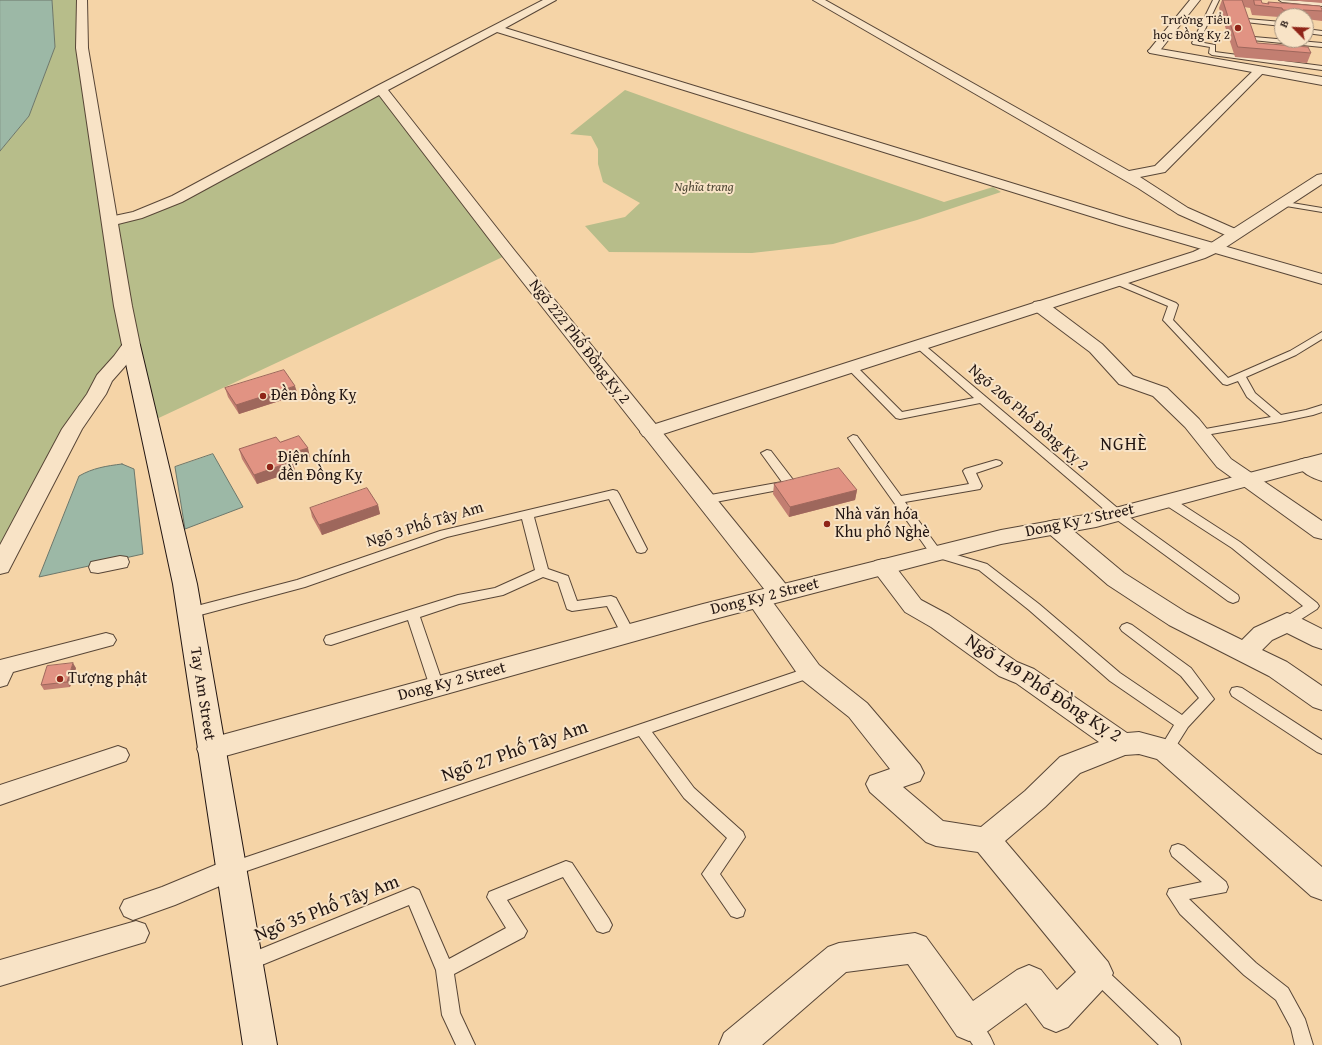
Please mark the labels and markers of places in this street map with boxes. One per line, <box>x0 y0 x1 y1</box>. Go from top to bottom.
place label: Trường Tiểu học Đồng Kỵ 2 <box>1153 13 1230 44</box>
marker: Trường Tiểu học Đồng Kỵ 2 <box>1233 23 1243 33</box>
place label: Đền Đồng Kỵ <box>271 386 357 406</box>
marker: Đền Đồng Kỵ <box>258 391 268 401</box>
place label: Điện chính đền Đồng Kỵ <box>278 448 362 486</box>
marker: Điện chính đền Đồng Kỵ <box>265 462 275 472</box>
place label: Nhà văn hóa Khu phố Nghè <box>835 505 930 543</box>
marker: Nhà văn hóa Khu phố Nghè <box>822 519 832 529</box>
place label: Tượng phật <box>68 669 147 689</box>
marker: Tượng phật <box>55 674 65 684</box>

